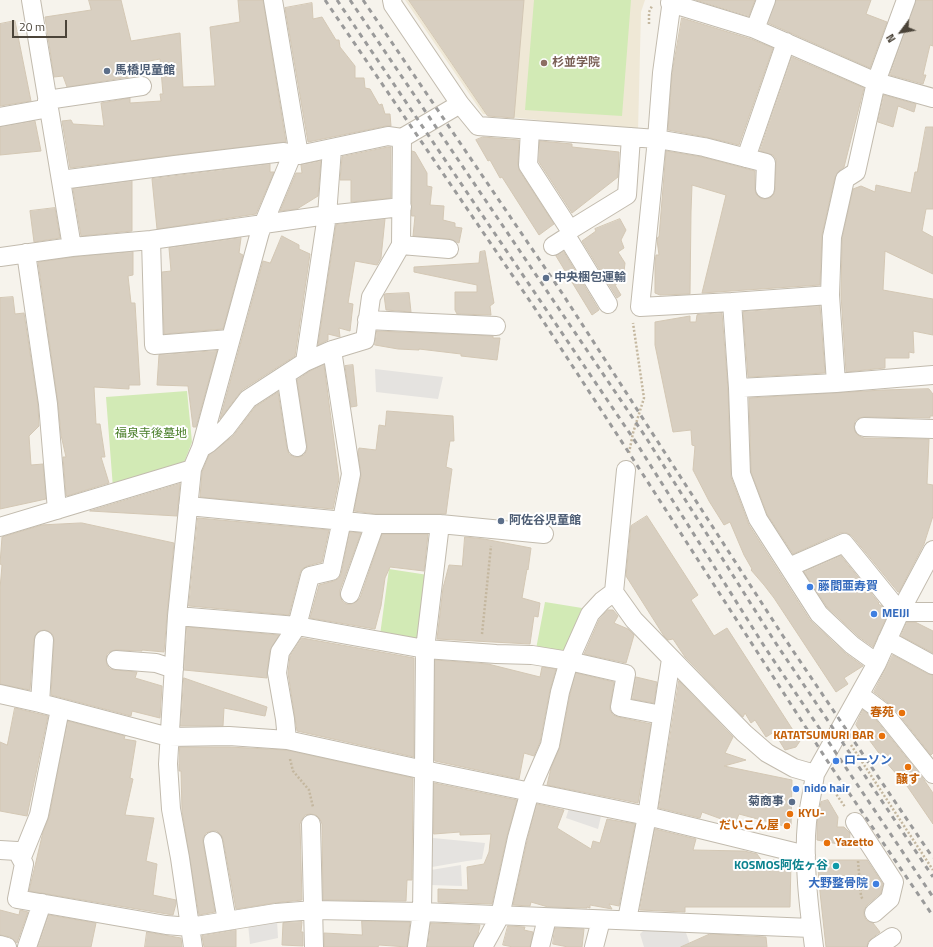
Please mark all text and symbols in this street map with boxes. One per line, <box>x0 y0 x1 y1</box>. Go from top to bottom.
scale bar <box>14 12 69 38</box>
north arrow <box>881 12 921 52</box>
text: 20 m <box>19 17 45 36</box>
text: N <box>882 31 900 46</box>
place label: 杉並学院 <box>552 56 600 70</box>
marker: 杉並学院 <box>539 58 549 68</box>
place label: 馬橋児童館 <box>115 64 175 78</box>
marker: 馬橋児童館 <box>102 66 112 76</box>
place label: 中央梱包運輸 <box>554 271 626 285</box>
marker: 中央梱包運輸 <box>541 273 551 283</box>
park label: 福泉寺後墓地 <box>115 427 187 441</box>
place label: 阿佐谷児童館 <box>509 514 581 528</box>
marker: 阿佐谷児童館 <box>496 516 506 526</box>
place label: 藤間亜寿賀 <box>818 580 878 594</box>
marker: 藤間亜寿賀 <box>805 582 815 592</box>
place label: MEIJI <box>882 607 909 621</box>
marker: MEIJI <box>869 609 879 619</box>
place label: 春苑 <box>870 706 894 720</box>
marker: 春苑 <box>897 708 907 718</box>
place label: KATATSUMURI BAR <box>773 729 874 743</box>
marker: KATATSUMURI BAR <box>877 731 887 741</box>
place label: ローソン <box>844 754 892 768</box>
marker: ローソン <box>831 756 841 766</box>
marker: 醸す <box>903 762 913 772</box>
place label: 醸す <box>896 773 920 787</box>
place label: nido hair <box>804 782 850 796</box>
marker: nido hair <box>791 784 801 794</box>
place label: 菊商事 <box>748 795 784 809</box>
marker: 菊商事 <box>787 797 797 807</box>
place label: KYU- <box>798 807 825 821</box>
marker: KYU- <box>785 809 795 819</box>
place label: だいこん屋 <box>719 819 779 833</box>
marker: だいこん屋 <box>782 821 792 831</box>
place label: Yazetto <box>835 836 874 850</box>
marker: Yazetto <box>822 838 832 848</box>
place label: KOSMOS阿佐ヶ谷 <box>734 859 828 873</box>
marker: KOSMOS阿佐ヶ谷 <box>831 861 841 871</box>
place label: 大野整骨院 <box>808 877 868 891</box>
marker: 大野整骨院 <box>871 879 881 889</box>

